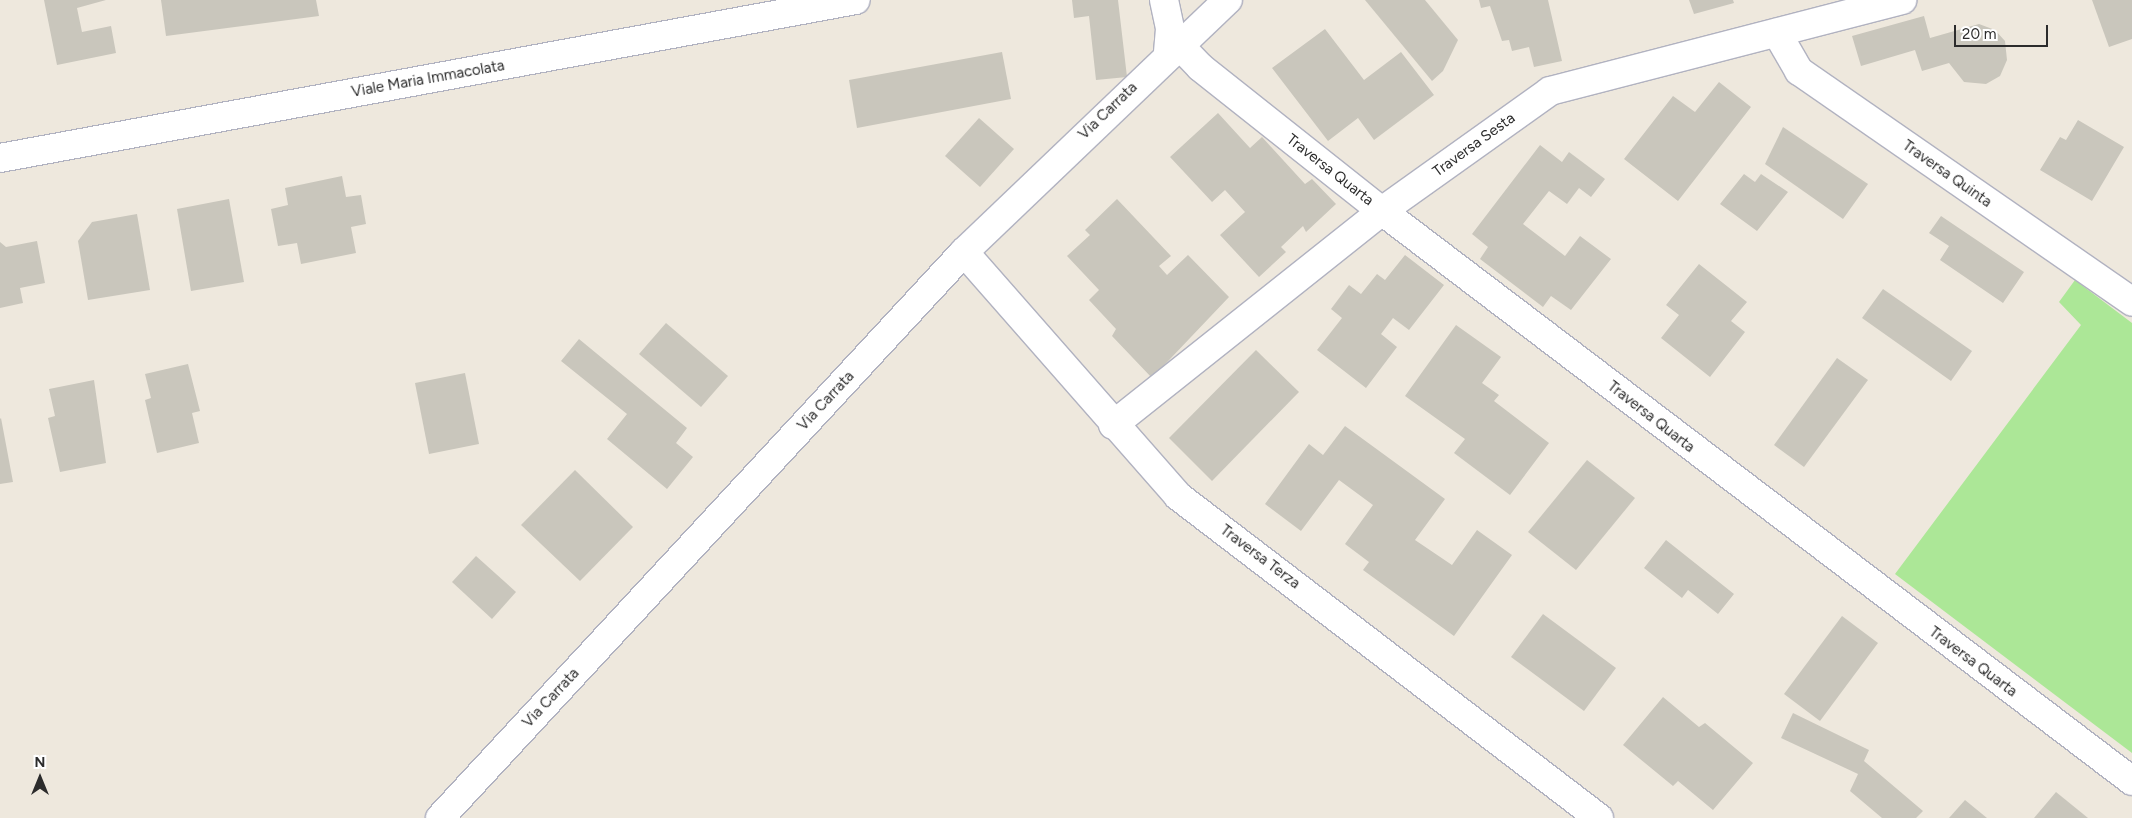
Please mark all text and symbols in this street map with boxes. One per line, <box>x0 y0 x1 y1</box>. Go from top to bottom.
scale bar <box>1957 15 2051 47</box>
text: 20 m <box>1962 25 1996 43</box>
street label: Viale Maria Immacolata <box>350 57 506 101</box>
street label: Via Carrata <box>1075 79 1141 143</box>
street label: Traversa Sesta <box>1429 109 1519 181</box>
street label: Traversa Quarta <box>1283 130 1377 210</box>
street label: Traversa Quinta <box>1899 137 1995 211</box>
street label: Via Carrata <box>794 368 858 434</box>
street label: Traversa Quarta <box>1604 377 1698 457</box>
street label: Traversa Terza <box>1217 521 1303 593</box>
street label: Traversa Quarta <box>1925 623 2021 701</box>
street label: Via Carrata <box>519 665 583 731</box>
north arrow <box>15 753 65 803</box>
text: N <box>35 754 45 771</box>

